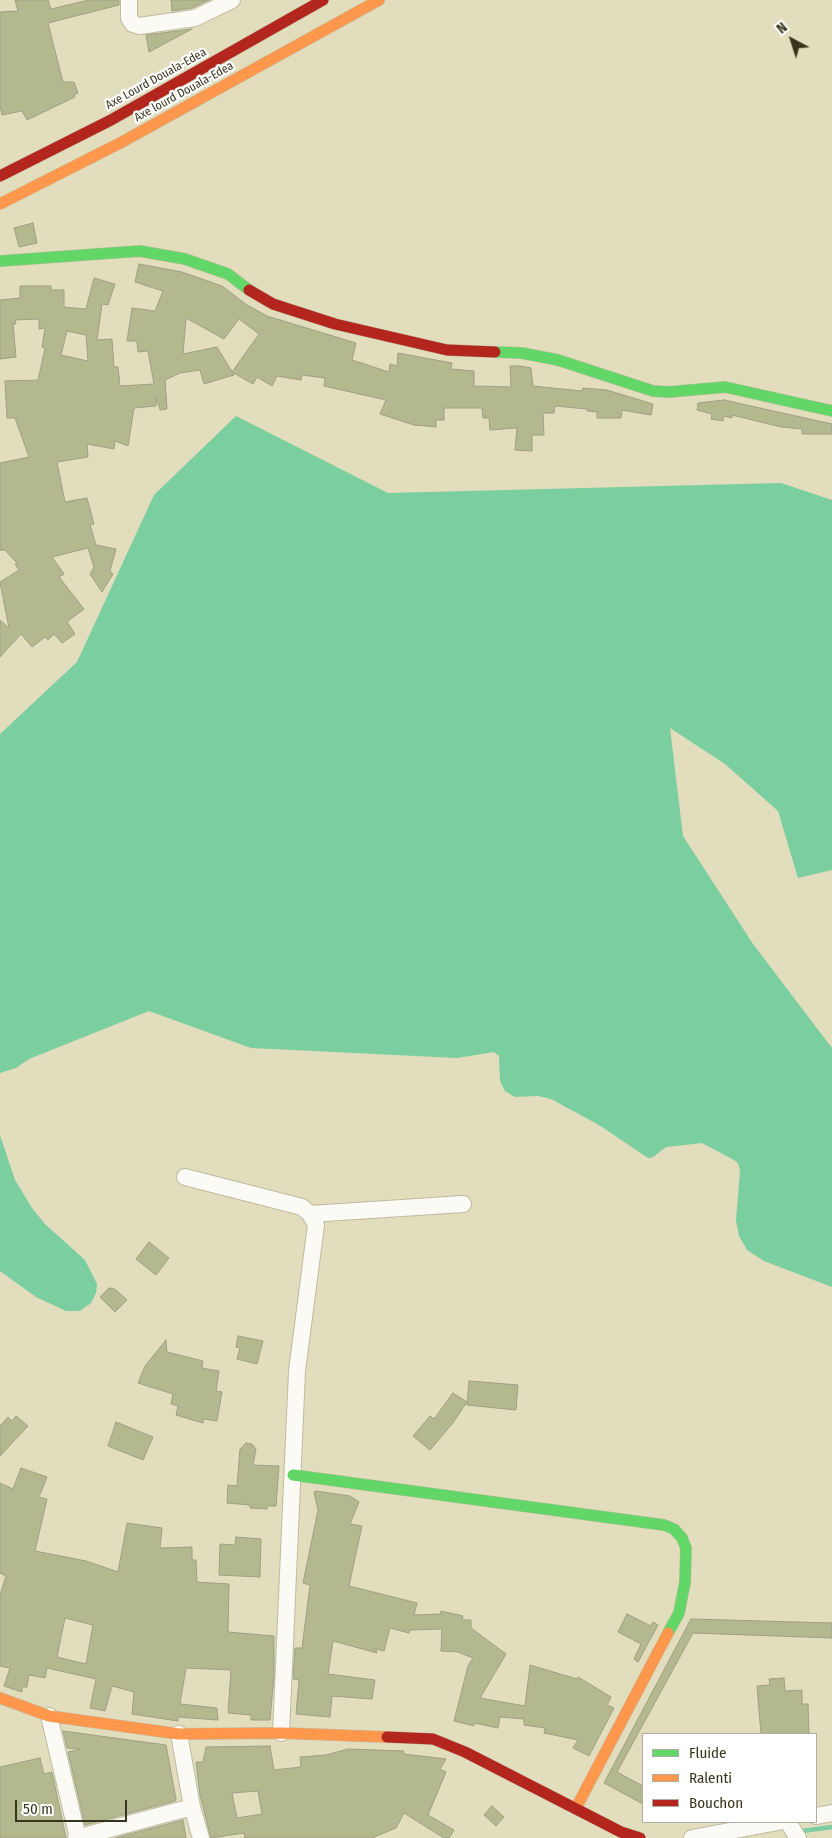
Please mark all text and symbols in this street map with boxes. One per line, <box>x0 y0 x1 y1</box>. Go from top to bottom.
north arrow <box>767 15 817 65</box>
text: N <box>773 19 791 37</box>
street label: Axe Lourd Douala-Edea <box>103 45 209 113</box>
street label: Axe lourd Douala-Edea <box>132 59 236 125</box>
legend <box>642 1733 817 1823</box>
text: Fluide <box>689 1744 726 1762</box>
text: Ralenti <box>689 1769 732 1787</box>
scale bar <box>18 1790 130 1822</box>
text: Bouchon <box>689 1794 743 1812</box>
text: 50 m <box>23 1800 53 1818</box>

